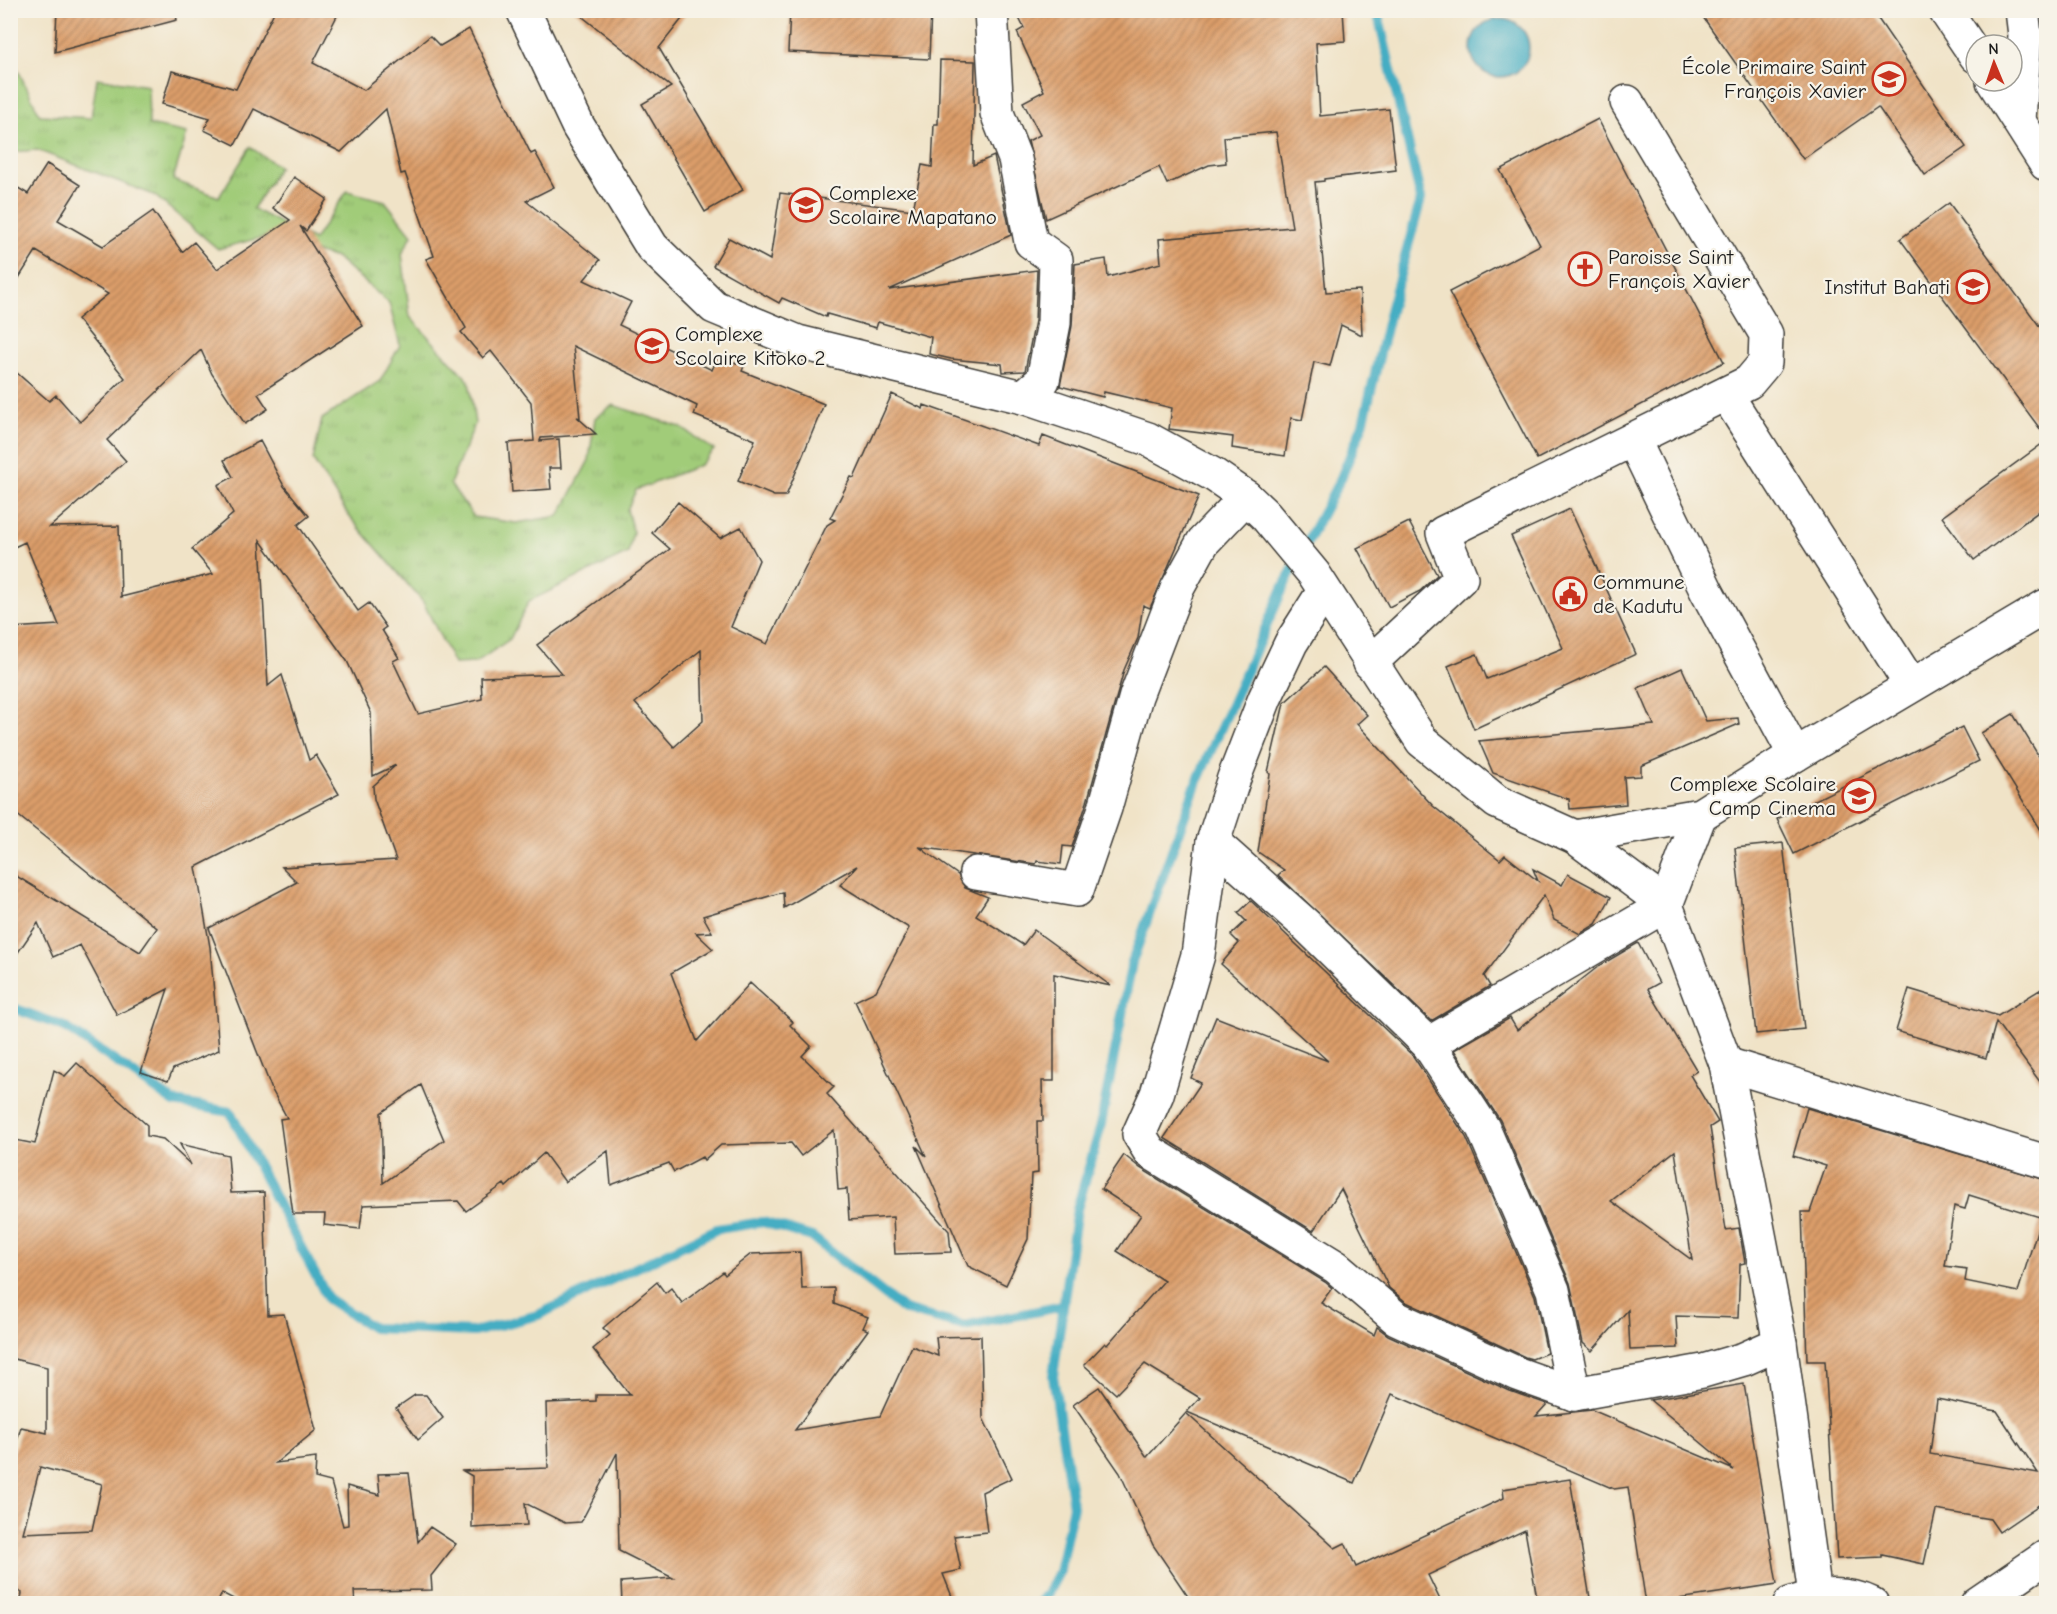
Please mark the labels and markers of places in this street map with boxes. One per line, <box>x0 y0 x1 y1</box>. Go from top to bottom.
place label: École Primaire Saint François Xavier <box>1682 55 1867 103</box>
school or university icon: École Primaire Saint François Xavier <box>1871 61 1907 97</box>
place label: Complexe Scolaire Mapatano <box>829 181 997 229</box>
school or university icon: Complexe Scolaire Mapatano <box>788 187 824 223</box>
place label: Paroisse Saint François Xavier <box>1608 245 1751 293</box>
church icon: Paroisse Saint François Xavier <box>1567 251 1603 287</box>
school or university icon: Institut Bahati <box>1955 269 1991 305</box>
place label: Institut Bahati <box>1824 275 1950 299</box>
place label: Complexe Scolaire Kitoko 2 <box>675 322 825 370</box>
school or university icon: Complexe Scolaire Kitoko 2 <box>634 328 670 364</box>
place label: Commune de Kadutu <box>1593 570 1685 618</box>
public building icon: Commune de Kadutu <box>1552 576 1588 612</box>
place label: Complexe Scolaire Camp Cinema <box>1670 772 1836 820</box>
school or university icon: Complexe Scolaire Camp Cinema <box>1841 778 1877 814</box>

